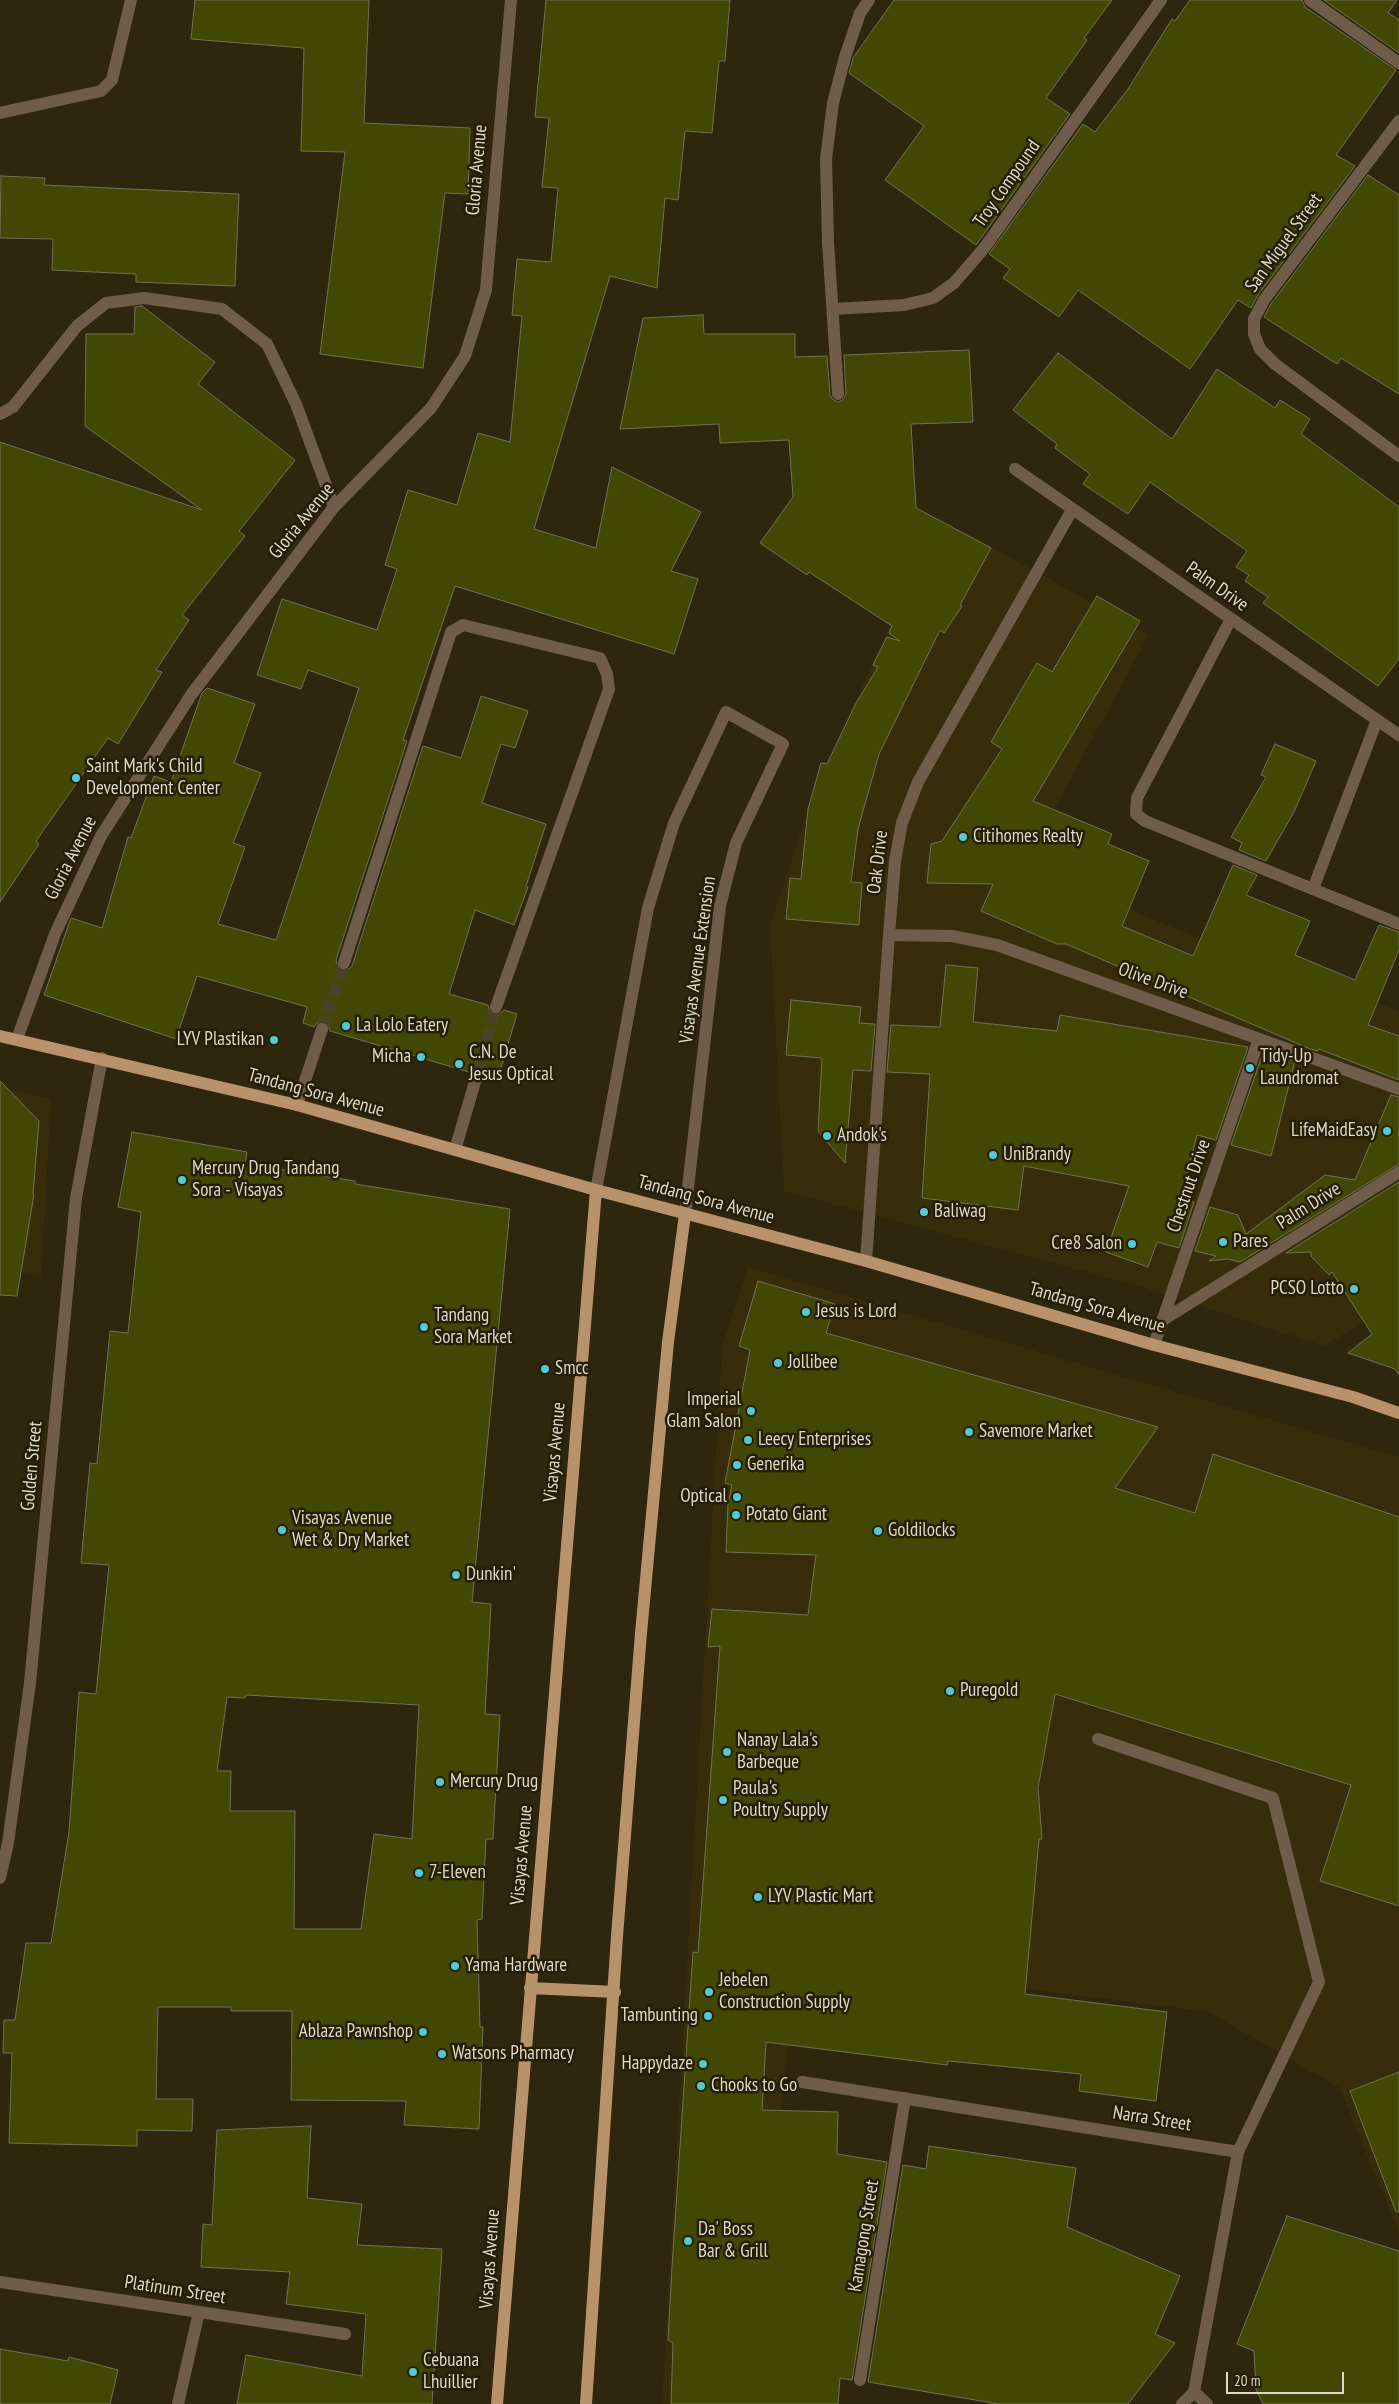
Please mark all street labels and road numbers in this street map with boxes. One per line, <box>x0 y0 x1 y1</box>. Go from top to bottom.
street label: Gloria Avenue <box>462 124 492 216</box>
street label: Troy Compound <box>969 136 1045 232</box>
street label: San Miguel Street <box>1241 189 1327 297</box>
street label: Gloria Avenue <box>265 478 339 564</box>
street label: Palm Drive <box>1181 557 1253 617</box>
street label: Gloria Avenue <box>40 812 102 904</box>
street label: Oak Drive <box>863 829 893 895</box>
street label: Visayas Avenue Extension <box>675 875 721 1045</box>
street label: Olive Drive <box>1115 958 1191 1004</box>
street label: Tandang Sora Avenue <box>245 1064 387 1122</box>
street label: Chestnut Drive <box>1162 1136 1216 1236</box>
street label: Tandang Sora Avenue <box>635 1171 777 1229</box>
street label: Palm Drive <box>1273 1178 1345 1234</box>
street label: Tandang Sora Avenue <box>1026 1278 1168 1338</box>
street label: Visayas Avenue <box>539 1401 571 1503</box>
street label: Golden Street <box>17 1420 47 1512</box>
street label: Visayas Avenue <box>506 1804 538 1906</box>
street label: Narra Street <box>1111 2102 1193 2136</box>
street label: Kamagong Street <box>844 2178 884 2294</box>
street label: Visayas Avenue <box>475 2208 505 2310</box>
street label: Platinum Street <box>123 2271 227 2309</box>

